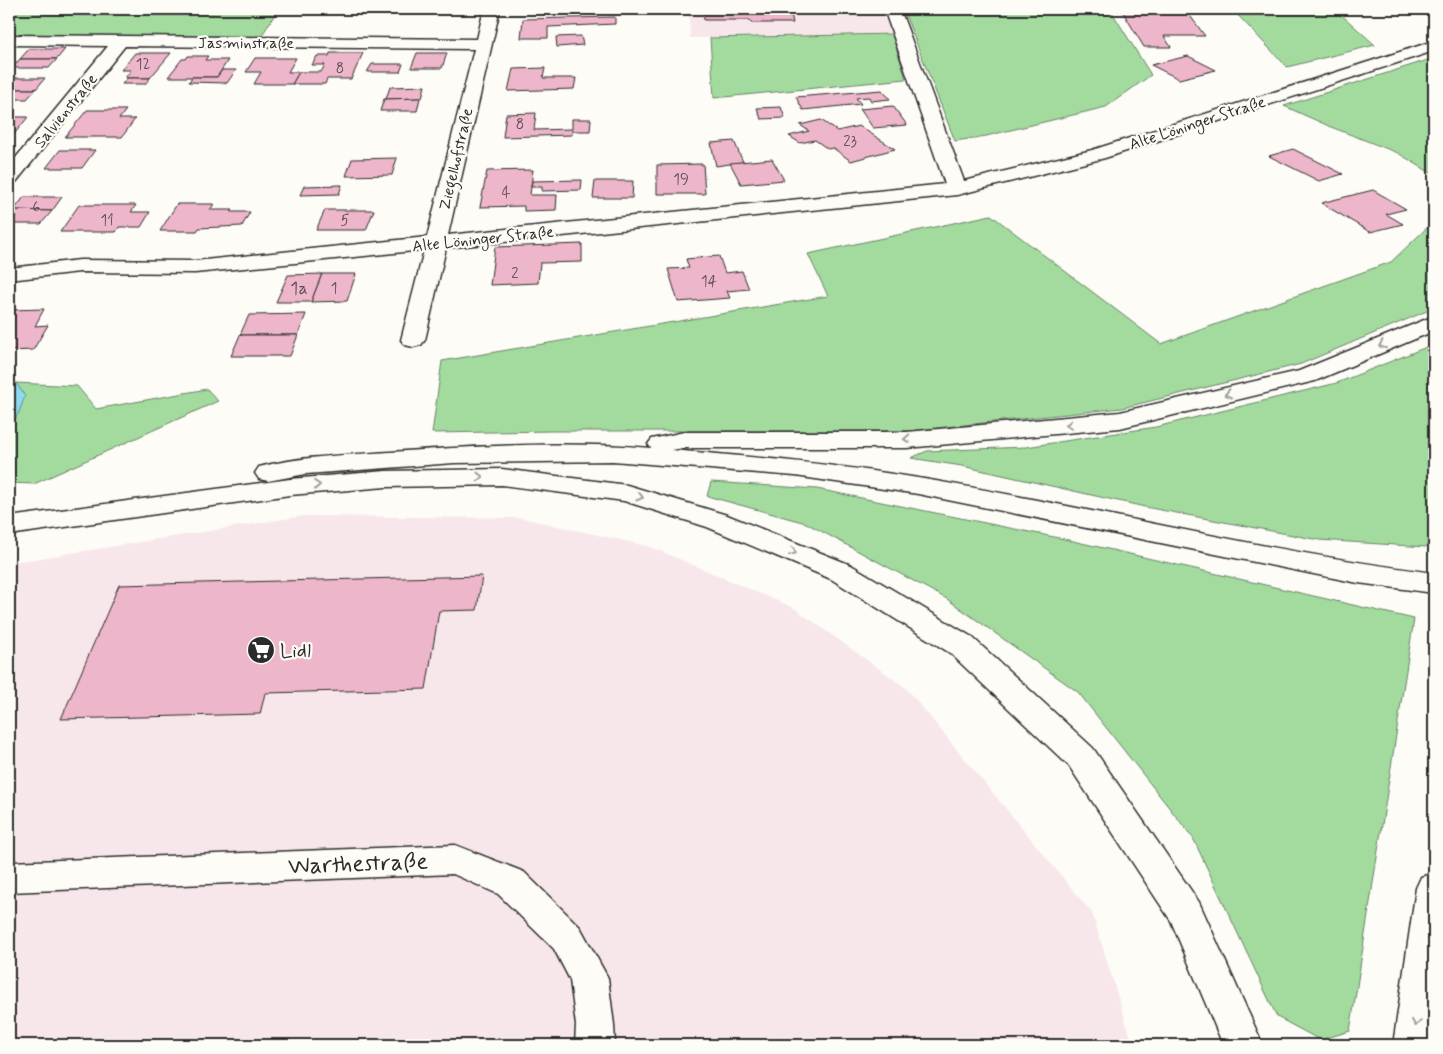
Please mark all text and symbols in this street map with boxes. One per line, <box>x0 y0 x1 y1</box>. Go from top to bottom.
street label: Jasminstraße <box>198 33 294 54</box>
house number: 12 <box>136 55 150 75</box>
house number: 8 <box>336 59 344 79</box>
street label: Salvienstraße <box>30 69 103 152</box>
street label: Alte Löninger Straße <box>1127 91 1269 156</box>
street label: Ziegelhofstraße <box>434 106 479 213</box>
house number: 8 <box>516 115 524 135</box>
house number: 23 <box>843 132 857 152</box>
house number: 19 <box>673 170 689 190</box>
house number: 4 <box>502 183 511 203</box>
house number: 6 <box>32 198 40 218</box>
house number: 11 <box>100 211 114 231</box>
house number: 5 <box>340 211 350 231</box>
street label: Alte Löninger Straße <box>411 222 555 258</box>
house number: 2 <box>511 264 519 284</box>
house number: 14 <box>701 272 717 292</box>
house number: 1a <box>290 277 308 301</box>
house number: 1 <box>331 279 337 299</box>
one-way arrow <box>1378 338 1387 349</box>
one-way arrow <box>1223 388 1232 399</box>
one-way arrow <box>1064 419 1072 430</box>
one-way arrow <box>903 434 911 445</box>
one-way arrow <box>476 472 484 482</box>
one-way arrow <box>314 479 322 490</box>
one-way arrow <box>636 492 644 502</box>
one-way arrow <box>788 546 797 557</box>
supermarket icon: Lidl <box>246 635 276 665</box>
place label: Lidl <box>280 638 311 665</box>
street label: Warthestraße <box>288 847 429 882</box>
one-way arrow <box>1411 1020 1422 1028</box>

